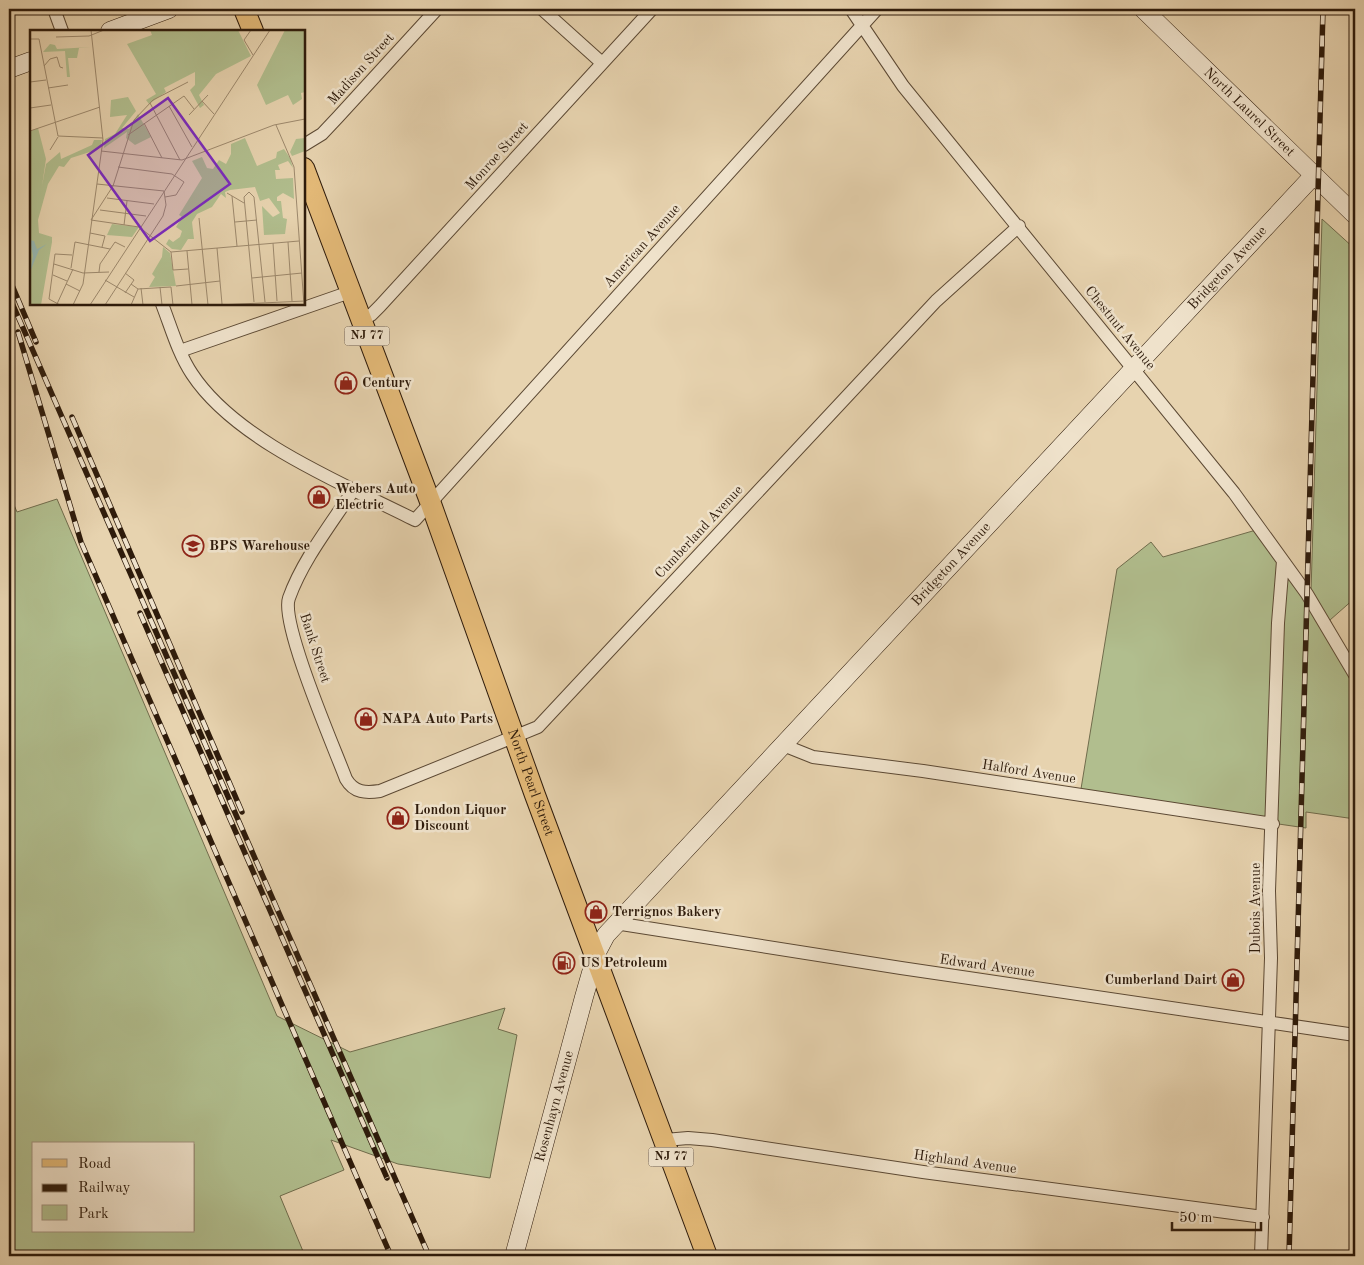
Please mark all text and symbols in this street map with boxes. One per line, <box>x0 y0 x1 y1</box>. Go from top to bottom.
inset map <box>30 30 305 305</box>
street label: Madison Street <box>325 30 397 108</box>
street label: North Laurel Street <box>1201 65 1297 159</box>
street label: Monroe Street <box>463 119 531 193</box>
street label: American Avenue <box>601 202 683 290</box>
street label: Bridgeton Avenue <box>1185 224 1269 312</box>
street label: Chestnut Avenue <box>1082 284 1158 372</box>
road number: NJ 77 <box>344 326 390 346</box>
shop icon: Century <box>334 371 358 395</box>
place label: Century <box>362 376 412 390</box>
place label: Webers Auto Electric <box>335 482 416 512</box>
street label: Cumberland Avenue <box>653 483 745 581</box>
shop icon: Webers Auto Electric <box>307 485 331 509</box>
street label: Bridgeton Avenue <box>909 520 993 609</box>
school or university icon: BPS Warehouse <box>181 534 205 558</box>
place label: BPS Warehouse <box>209 539 310 553</box>
street label: Bank Street <box>297 611 333 685</box>
shop icon: NAPA Auto Parts <box>354 707 378 731</box>
place label: NAPA Auto Parts <box>382 712 493 726</box>
street label: North Pearl Street <box>505 727 557 838</box>
street label: Halford Avenue <box>981 758 1077 786</box>
place label: London Liquor Discount <box>414 803 506 833</box>
shop icon: London Liquor Discount <box>386 806 410 830</box>
street label: Dubois Avenue <box>1249 863 1263 953</box>
shop icon: Terrignos Bakery <box>584 900 608 924</box>
place label: Terrignos Bakery <box>612 905 721 919</box>
fuel station icon: US Petroleum <box>552 951 576 975</box>
street label: Edward Avenue <box>939 952 1035 980</box>
place label: US Petroleum <box>580 956 667 970</box>
shop icon: Cumberland Dairt <box>1221 968 1245 992</box>
place label: Cumberland Dairt <box>1105 973 1217 987</box>
street label: Rosenhayn Avenue <box>533 1049 576 1164</box>
legend <box>32 1142 195 1232</box>
road number: NJ 77 <box>648 1148 694 1166</box>
street label: Highland Avenue <box>913 1148 1017 1176</box>
text: Road <box>78 1157 112 1172</box>
text: Railway <box>78 1181 131 1196</box>
scale bar <box>1172 1200 1260 1232</box>
text: Park <box>78 1207 109 1222</box>
text: 50 m <box>1179 1211 1213 1226</box>

